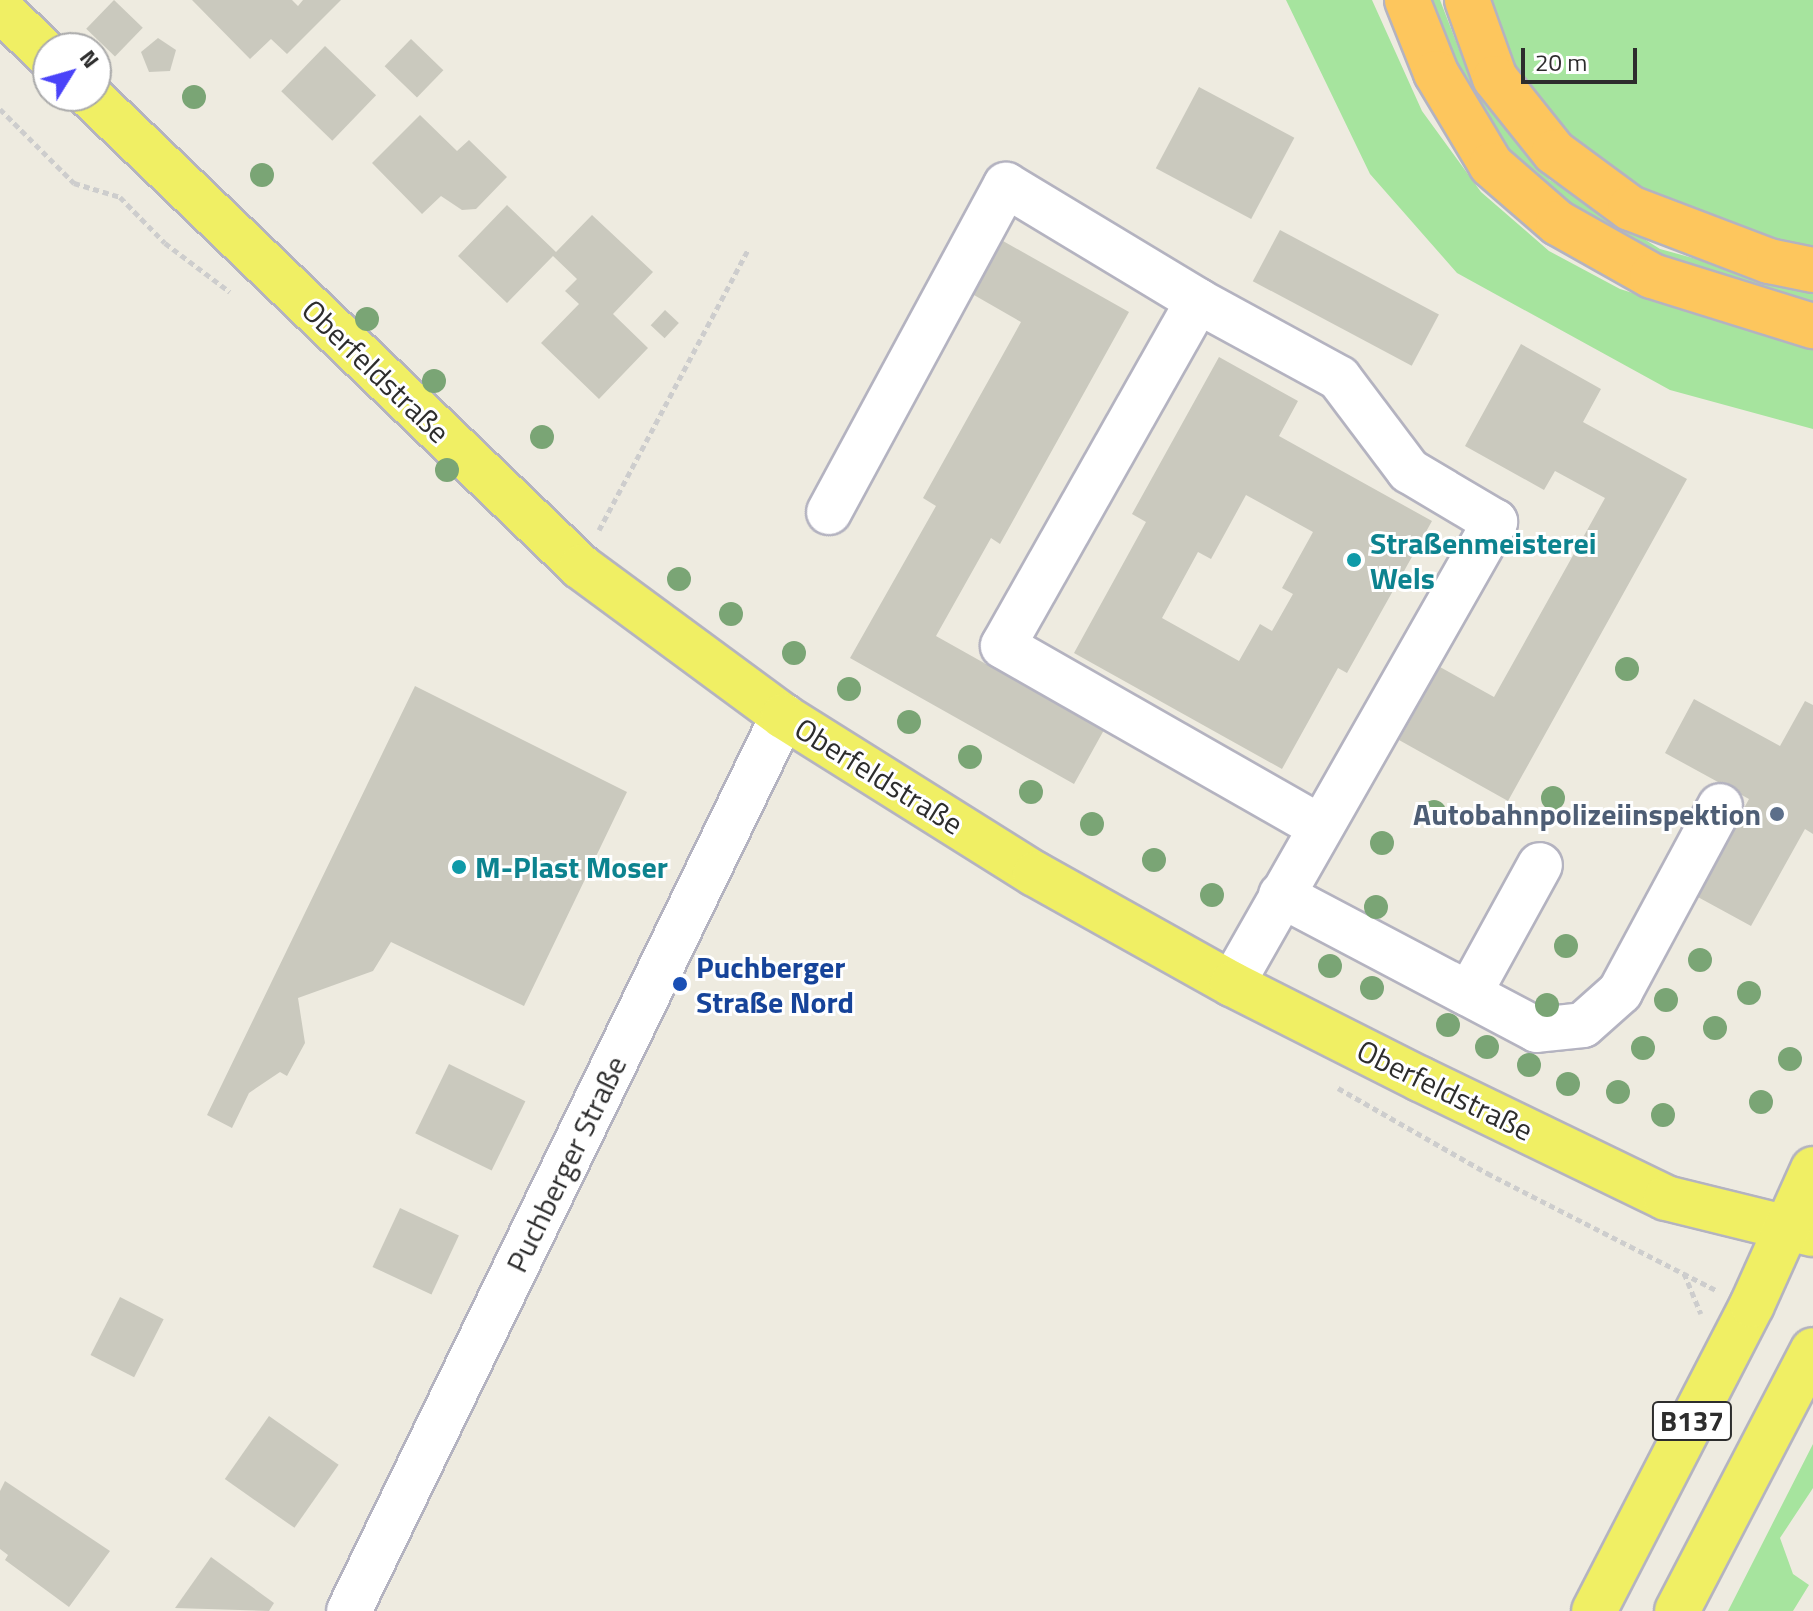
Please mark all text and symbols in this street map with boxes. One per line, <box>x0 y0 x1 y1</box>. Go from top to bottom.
north arrow <box>32 32 112 112</box>
scale bar <box>1525 32 1641 82</box>
text: N <box>71 42 108 75</box>
text: 20 m <box>1535 44 1587 80</box>
street label: Oberfeldstraße <box>295 292 457 450</box>
place label: Straßenmeisterei Wels <box>1370 525 1597 596</box>
marker: Straßenmeisterei Wels <box>1345 551 1363 569</box>
street label: Oberfeldstraße <box>788 710 970 842</box>
place label: Autobahnpolizeiinspektion <box>1413 796 1761 832</box>
marker: Autobahnpolizeiinspektion <box>1768 805 1786 823</box>
place label: M-Plast Moser <box>475 849 668 885</box>
marker: M-Plast Moser <box>450 858 468 876</box>
place label: Puchberger Straße Nord <box>696 949 854 1020</box>
marker: Puchberger Straße Nord <box>671 975 689 993</box>
street label: Oberfeldstraße <box>1351 1032 1539 1148</box>
street label: Puchberger Straße <box>498 1050 634 1278</box>
road number: B137 <box>1650 1397 1734 1445</box>

